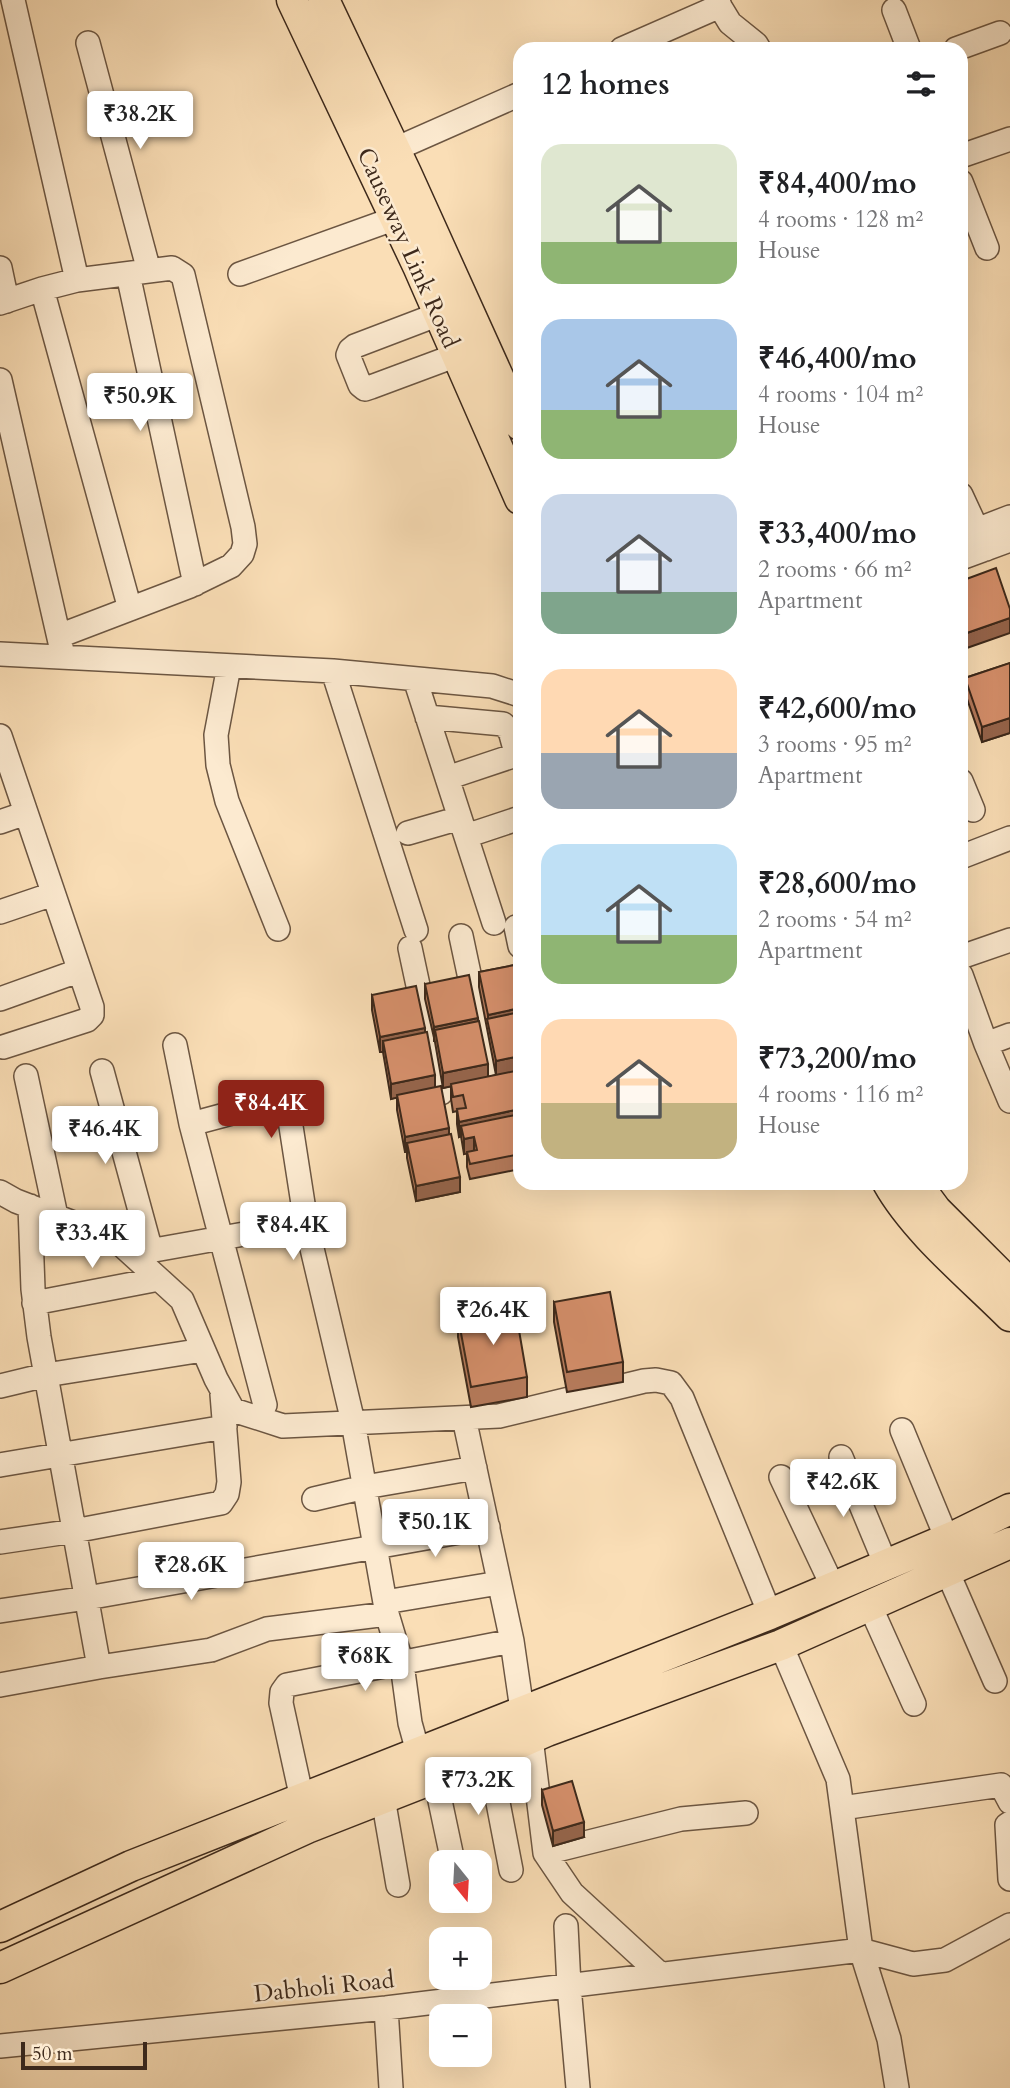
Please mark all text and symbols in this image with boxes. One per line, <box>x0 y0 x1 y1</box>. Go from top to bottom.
text: 12 homes <box>541 64 670 105</box>
icon: filters <box>902 65 940 103</box>
pin: ₹38.2K <box>83 92 197 151</box>
text: ₹38.2K <box>103 98 177 129</box>
street label: Causeway Link Road <box>349 142 467 354</box>
text: ₹84,400/mo <box>758 163 917 204</box>
icon: home <box>597 172 681 256</box>
text: 4 rooms · 128 m² <box>758 204 923 235</box>
text: House <box>758 235 820 266</box>
text: ₹46,400/mo <box>758 338 917 379</box>
icon: home <box>597 347 681 431</box>
pin: ₹50.9K <box>83 374 197 433</box>
text: 4 rooms · 104 m² <box>758 379 923 410</box>
text: ₹50.9K <box>103 380 177 411</box>
text: House <box>758 410 820 441</box>
text: ₹33,400/mo <box>758 513 917 554</box>
icon: home <box>597 522 681 606</box>
text: 2 rooms · 66 m² <box>758 554 911 585</box>
text: Apartment <box>758 585 862 616</box>
text: ₹42,600/mo <box>758 688 917 729</box>
icon: home <box>597 697 681 781</box>
text: 3 rooms · 95 m² <box>758 729 911 760</box>
text: Apartment <box>758 760 862 791</box>
text: ₹28,600/mo <box>758 863 917 904</box>
icon: home <box>597 872 681 956</box>
text: 2 rooms · 54 m² <box>758 904 911 935</box>
text: Apartment <box>758 935 862 966</box>
text: ₹73,200/mo <box>758 1038 917 1079</box>
icon: home <box>597 1047 681 1131</box>
text: 4 rooms · 116 m² <box>758 1079 923 1110</box>
pin: ₹84.4K <box>214 1080 328 1140</box>
text: ₹84.4K <box>234 1087 308 1118</box>
pin: ₹46.4K <box>48 1106 162 1166</box>
text: House <box>758 1110 820 1141</box>
text: ₹46.4K <box>68 1113 142 1144</box>
pin: ₹84.4K <box>236 1202 350 1262</box>
text: ₹84.4K <box>256 1209 330 1240</box>
pin: ₹33.4K <box>35 1210 149 1270</box>
text: ₹33.4K <box>55 1217 129 1248</box>
pin: ₹26.4K <box>436 1288 550 1347</box>
text: ₹26.4K <box>456 1294 530 1325</box>
pin: ₹42.6K <box>786 1460 900 1519</box>
text: ₹42.6K <box>806 1466 880 1497</box>
pin: ₹50.1K <box>378 1500 492 1559</box>
text: ₹50.1K <box>398 1506 472 1537</box>
pin: ₹28.6K <box>134 1542 248 1602</box>
text: ₹28.6K <box>154 1549 228 1580</box>
pin: ₹68K <box>324 1634 406 1693</box>
text: ₹68K <box>337 1640 393 1671</box>
pin: ₹73.2K <box>421 1758 535 1817</box>
text: ₹73.2K <box>441 1764 515 1795</box>
north arrow <box>429 1850 492 1913</box>
map controls <box>429 1850 492 2067</box>
button: + <box>429 1927 492 1990</box>
street label: Dabholi Road <box>252 1963 396 2011</box>
button: − <box>429 2004 492 2067</box>
scale bar <box>21 2039 147 2071</box>
text: 50 m <box>32 2041 73 2067</box>

